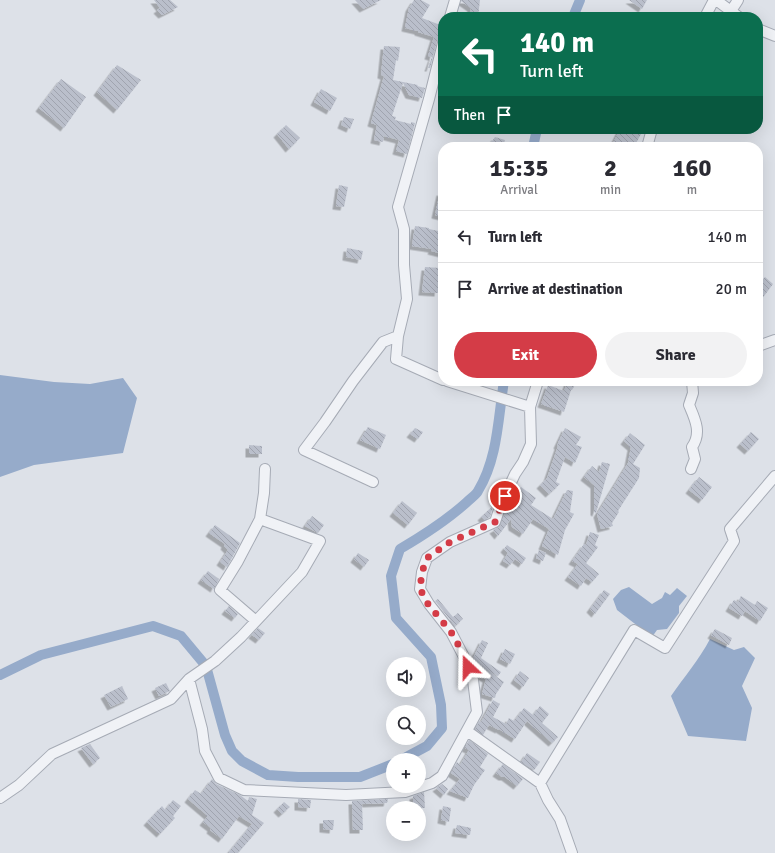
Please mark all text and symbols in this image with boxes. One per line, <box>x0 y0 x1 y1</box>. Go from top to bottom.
text: 140 m <box>520 26 594 60</box>
icon: left <box>454 28 506 80</box>
text: Turn left <box>520 60 583 82</box>
icon: arrive <box>493 104 515 126</box>
text: Then <box>454 106 485 124</box>
text: 15:35 <box>490 153 548 183</box>
text: 2 <box>604 153 617 183</box>
text: 160 <box>673 153 711 183</box>
text: Arrival <box>500 182 538 198</box>
text: min <box>600 182 621 198</box>
text: m <box>687 182 697 198</box>
icon: left <box>454 226 476 248</box>
text: Turn left <box>488 228 542 246</box>
text: 140 m <box>707 228 747 246</box>
icon: arrive <box>454 278 476 300</box>
text: Arrive at destination <box>488 280 623 298</box>
text: 20 m <box>716 280 747 298</box>
button: Exit <box>454 332 597 378</box>
button: Share <box>605 332 747 378</box>
pin <box>488 479 522 513</box>
icon: arrive <box>494 485 516 507</box>
position arrow <box>447 646 489 688</box>
map controls <box>386 657 426 841</box>
button: sound <box>386 657 426 697</box>
button: search <box>386 705 426 745</box>
button: + <box>386 753 426 793</box>
button: − <box>386 801 426 841</box>

